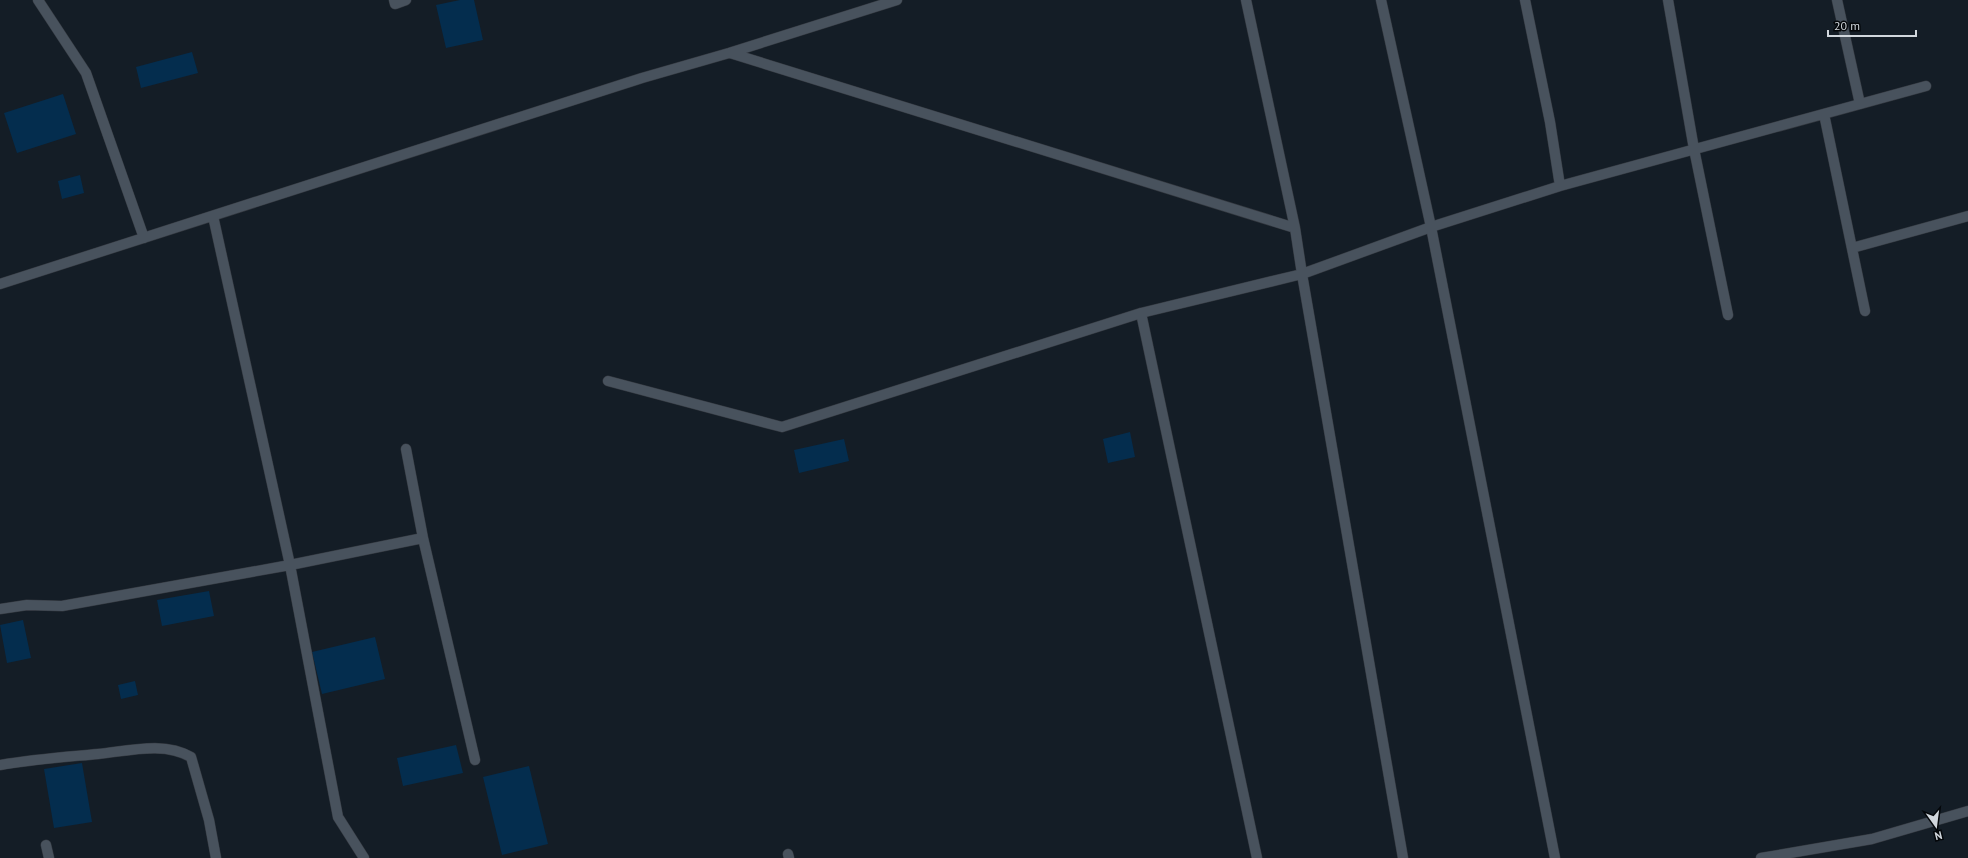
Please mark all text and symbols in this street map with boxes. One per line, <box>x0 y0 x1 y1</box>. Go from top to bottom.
scale bar <box>1828 12 1916 38</box>
text: 20 m <box>1834 18 1860 33</box>
north arrow <box>1916 806 1956 846</box>
text: N <box>1933 828 1944 843</box>

